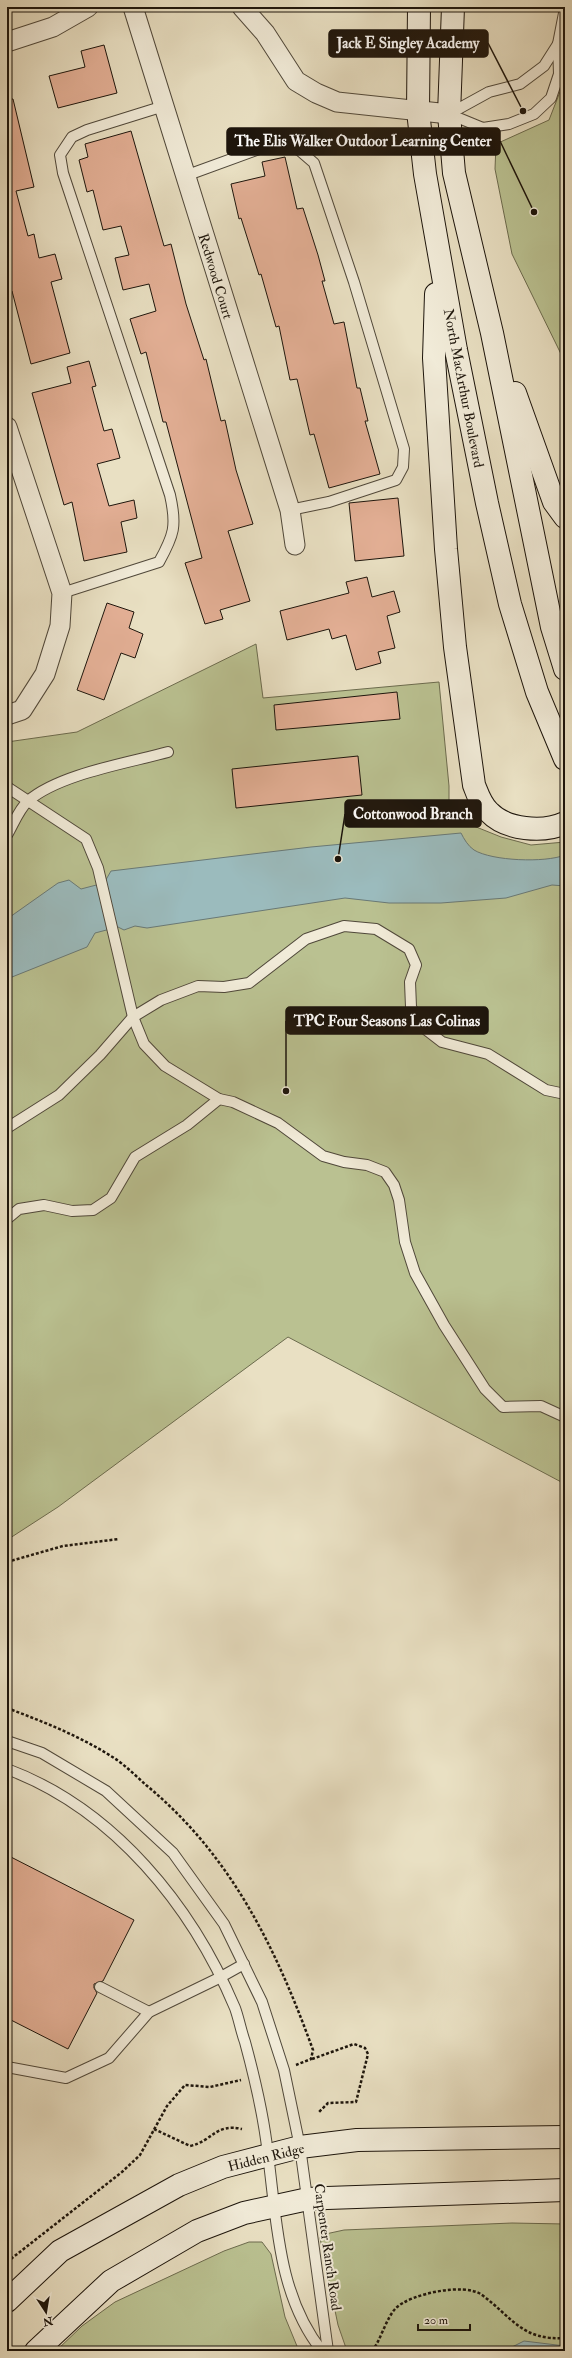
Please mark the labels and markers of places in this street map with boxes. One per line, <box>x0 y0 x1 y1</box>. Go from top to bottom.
callout: Jack E Singley Academy <box>329 30 488 57</box>
callout: The Elis Walker Outdoor Learning Center <box>227 128 500 155</box>
callout: Cottonwood Branch <box>345 800 481 827</box>
callout: TPC Four Seasons Las Colinas <box>286 1007 488 1034</box>

